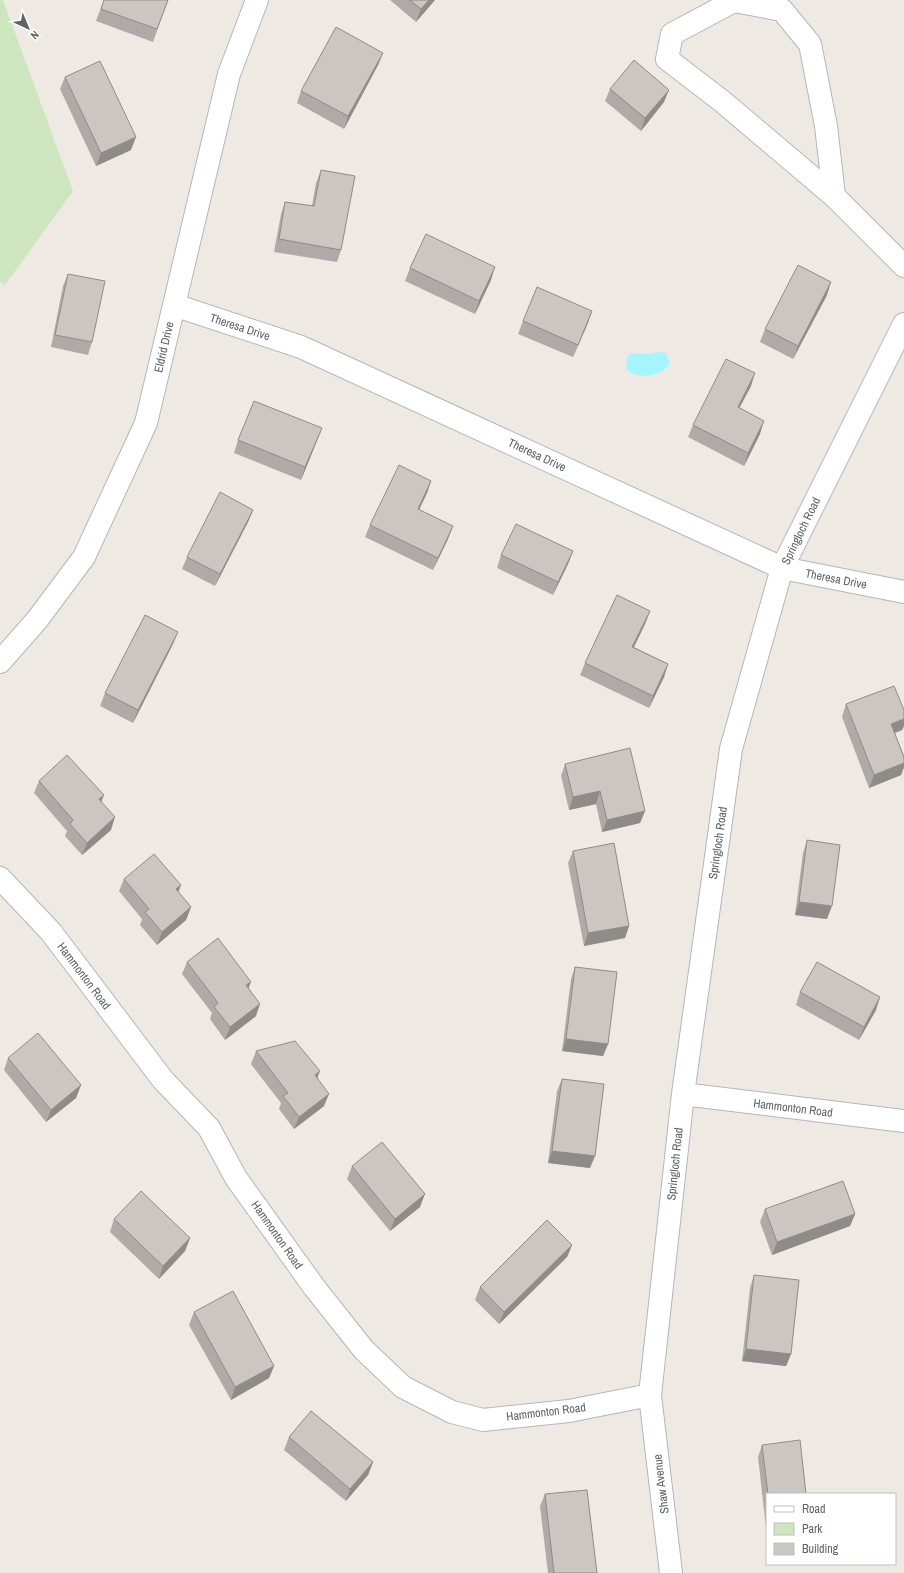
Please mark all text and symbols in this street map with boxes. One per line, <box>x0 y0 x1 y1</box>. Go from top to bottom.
north arrow <box>8 8 48 48</box>
text: N <box>28 28 42 42</box>
street label: Theresa Drive <box>208 310 272 344</box>
street label: Eldrid Drive <box>150 320 178 374</box>
street label: Theresa Drive <box>505 435 569 475</box>
street label: Springloch Road <box>778 495 824 567</box>
street label: Theresa Drive <box>804 565 868 593</box>
street label: Springloch Road <box>705 806 731 880</box>
street label: Hammonton Road <box>54 939 114 1013</box>
street label: Hammonton Road <box>752 1095 834 1121</box>
street label: Springloch Road <box>663 1127 687 1201</box>
street label: Hammonton Road <box>248 1198 306 1272</box>
street label: Hammonton Road <box>505 1399 587 1425</box>
street label: Shaw Avenue <box>649 1453 673 1515</box>
legend <box>766 1493 896 1565</box>
text: Road <box>802 1501 826 1517</box>
text: Park <box>802 1521 822 1537</box>
text: Building <box>802 1541 839 1557</box>

